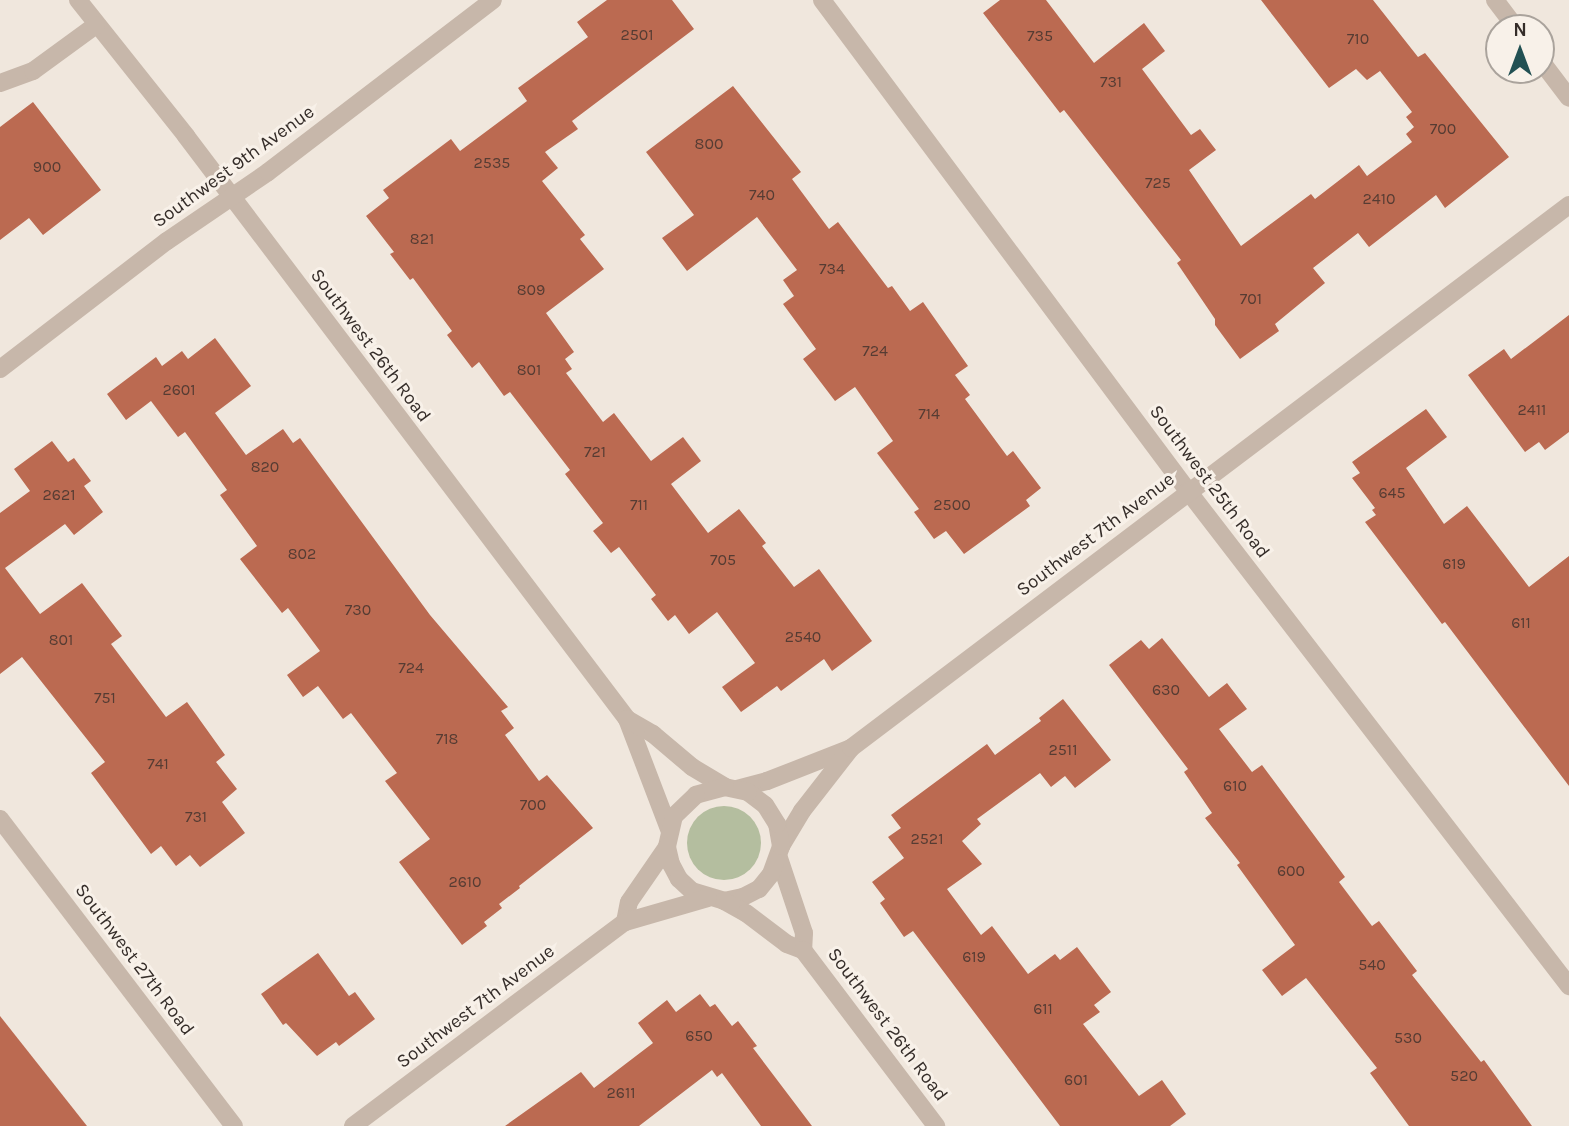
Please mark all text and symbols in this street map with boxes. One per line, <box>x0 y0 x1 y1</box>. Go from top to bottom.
north arrow <box>1485 14 1555 84</box>
text: N <box>1513 19 1527 41</box>
house number: 2501 <box>620 25 654 45</box>
house number: 735 <box>1027 26 1053 46</box>
house number: 710 <box>1347 29 1369 49</box>
house number: 731 <box>1100 72 1122 92</box>
street label: Southwest 9th Avenue <box>149 101 319 233</box>
house number: 700 <box>1430 119 1456 139</box>
house number: 800 <box>695 134 723 154</box>
house number: 2535 <box>474 153 510 173</box>
house number: 900 <box>33 157 61 177</box>
house number: 725 <box>1145 173 1171 193</box>
house number: 740 <box>749 185 775 205</box>
house number: 2410 <box>1363 189 1395 209</box>
house number: 821 <box>410 229 434 249</box>
house number: 734 <box>819 259 845 279</box>
street label: Southwest 26th Road <box>305 265 435 427</box>
house number: 809 <box>517 280 545 300</box>
house number: 701 <box>1240 289 1262 309</box>
house number: 724 <box>862 341 888 361</box>
house number: 801 <box>517 360 541 380</box>
house number: 2601 <box>162 380 196 400</box>
house number: 2411 <box>1518 400 1546 420</box>
street label: Southwest 25th Road <box>1144 401 1274 563</box>
house number: 714 <box>918 404 940 424</box>
house number: 721 <box>584 442 606 462</box>
house number: 820 <box>251 457 279 477</box>
street label: Southwest 7th Avenue <box>1013 468 1179 602</box>
house number: 645 <box>1378 483 1406 503</box>
house number: 2621 <box>43 485 75 505</box>
house number: 711 <box>630 495 648 515</box>
house number: 2500 <box>933 495 971 515</box>
house number: 802 <box>288 544 316 564</box>
house number: 705 <box>710 550 736 570</box>
house number: 619 <box>1442 554 1466 574</box>
house number: 730 <box>345 600 371 620</box>
house number: 611 <box>1511 613 1531 633</box>
house number: 2540 <box>785 627 821 647</box>
house number: 801 <box>49 630 73 650</box>
house number: 724 <box>398 658 424 678</box>
house number: 630 <box>1152 680 1180 700</box>
house number: 751 <box>94 688 116 708</box>
house number: 718 <box>436 729 458 749</box>
house number: 2511 <box>1049 740 1077 760</box>
house number: 741 <box>147 754 169 774</box>
house number: 610 <box>1223 776 1247 796</box>
house number: 700 <box>520 795 546 815</box>
house number: 731 <box>185 807 207 827</box>
house number: 2521 <box>911 829 943 849</box>
house number: 600 <box>1277 861 1305 881</box>
house number: 2610 <box>448 872 482 892</box>
street label: Southwest 27th Road <box>70 880 198 1040</box>
street label: Southwest 7th Avenue <box>393 940 559 1074</box>
street label: Southwest 26th Road <box>822 944 952 1106</box>
house number: 619 <box>962 947 986 967</box>
house number: 540 <box>1358 955 1386 975</box>
house number: 611 <box>1033 999 1053 1019</box>
house number: 650 <box>685 1026 713 1046</box>
house number: 530 <box>1394 1028 1422 1048</box>
house number: 520 <box>1450 1066 1478 1086</box>
house number: 601 <box>1064 1070 1088 1090</box>
house number: 2611 <box>606 1083 636 1103</box>

